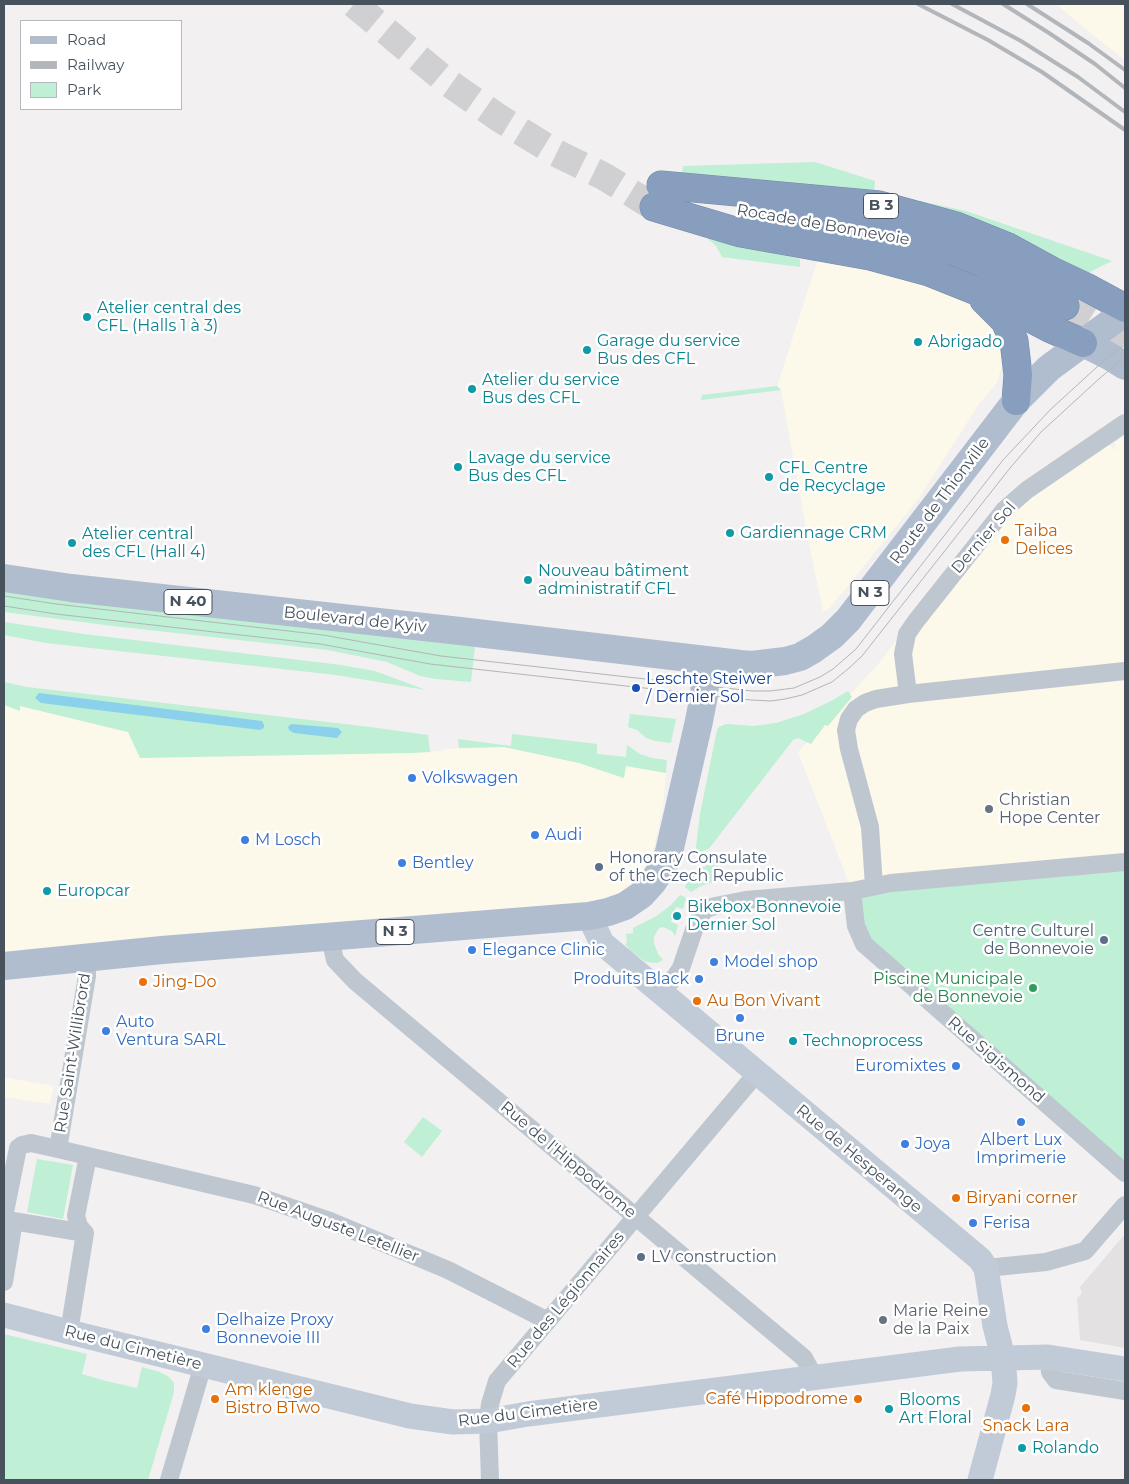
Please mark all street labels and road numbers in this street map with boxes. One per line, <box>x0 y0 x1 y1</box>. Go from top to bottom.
road number: B 3 <box>864 194 898 218</box>
street label: Rocade de Bonnevoie <box>735 200 911 250</box>
street label: Route de Thionville <box>886 434 994 568</box>
street label: Dernier Sol <box>948 498 1020 578</box>
road number: N 3 <box>851 580 889 606</box>
road number: N 40 <box>164 590 212 614</box>
street label: Boulevard de Kyiv <box>283 603 427 637</box>
road number: N 3 <box>376 920 414 944</box>
street label: Rue Saint-Willibrord <box>51 972 95 1134</box>
street label: Rue Sigismond <box>944 1013 1048 1107</box>
street label: Rue de l'Hippodrome <box>496 1098 640 1222</box>
street label: Rue de Hesperange <box>792 1101 926 1217</box>
street label: Rue Auguste Letellier <box>254 1187 422 1267</box>
street label: Rue des Légionnaires <box>503 1228 629 1372</box>
street label: Rue du Cimetière <box>62 1322 204 1374</box>
street label: Rue du Cimetière <box>457 1395 599 1431</box>

